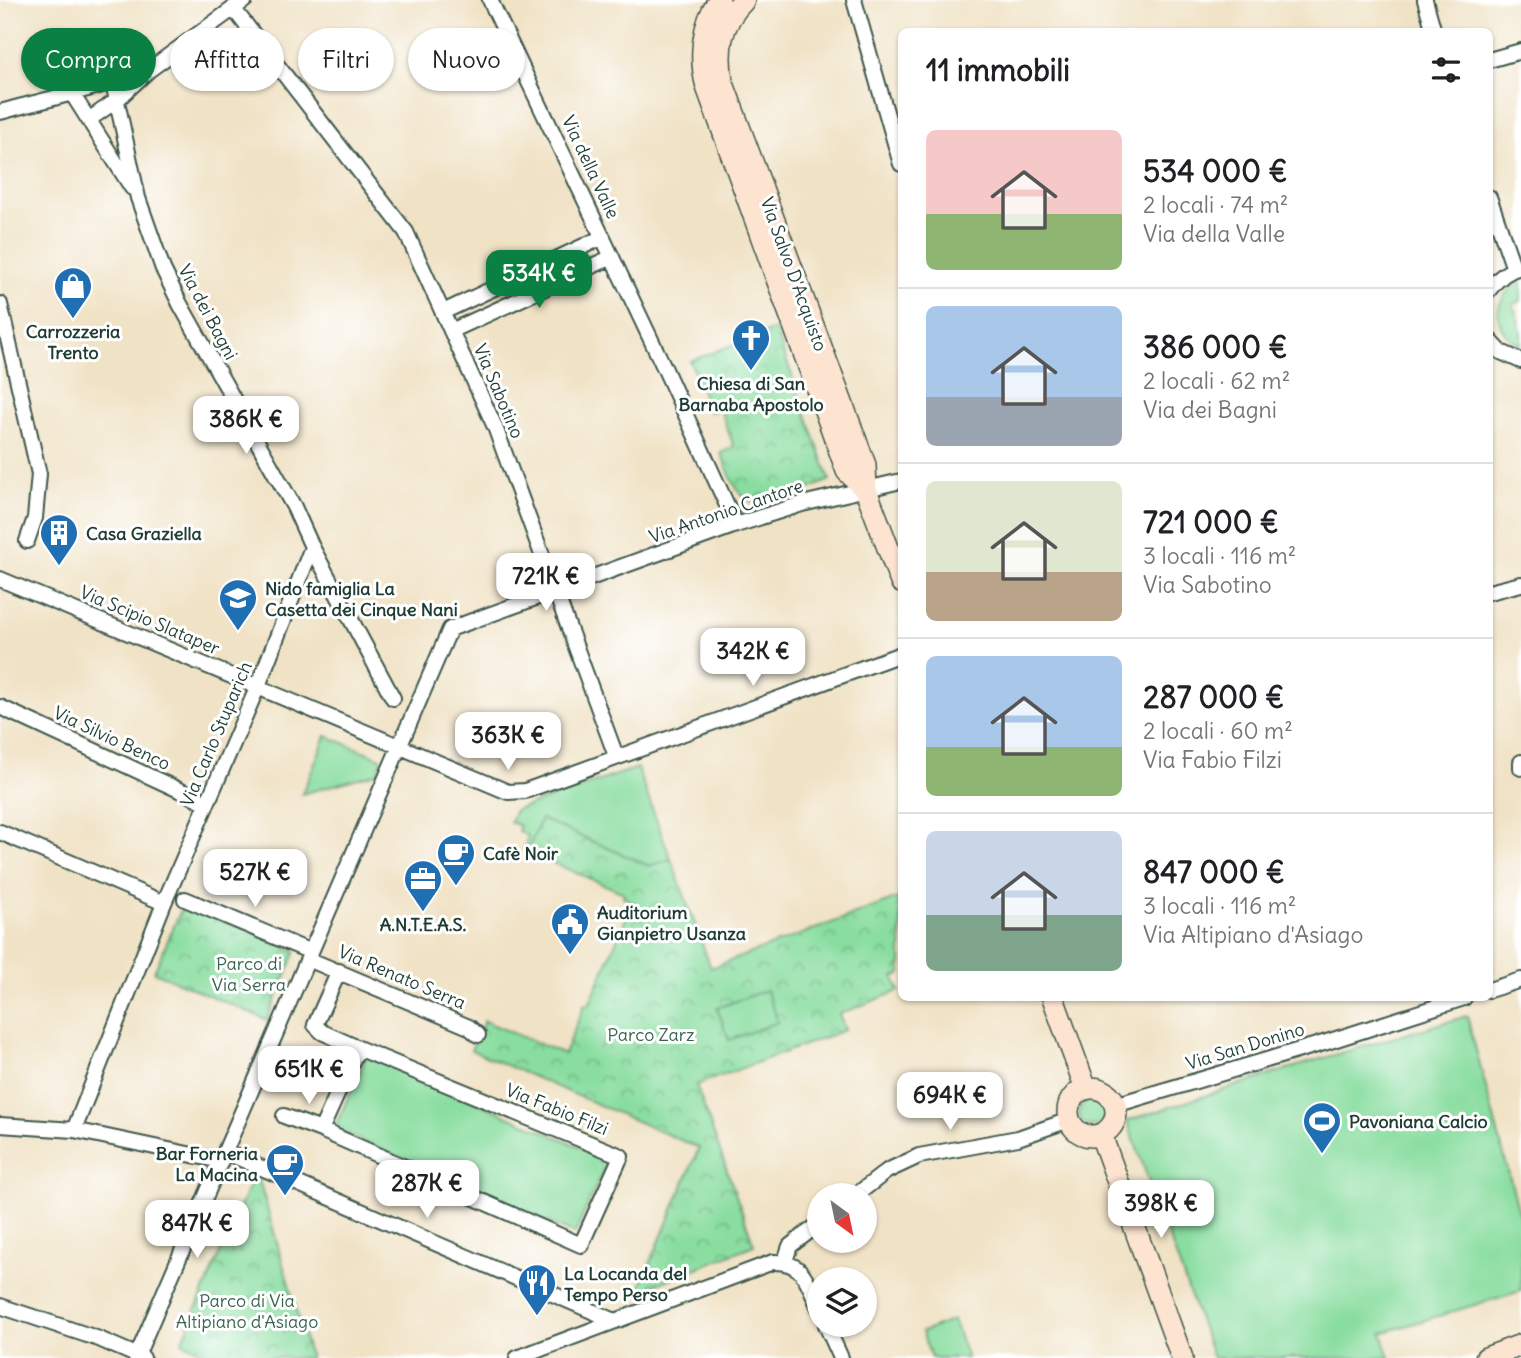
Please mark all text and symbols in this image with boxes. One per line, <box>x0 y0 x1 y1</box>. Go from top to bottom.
chip: Compra <box>21 28 156 91</box>
chip: Affitta <box>170 28 284 91</box>
chip: Filtri <box>298 28 394 91</box>
chip: Nuovo <box>408 28 525 91</box>
text: 11 immobili <box>926 51 1070 89</box>
icon: filters <box>1427 51 1465 89</box>
street label: Via della Valle <box>557 112 625 222</box>
text: 534 000 € <box>1143 152 1287 190</box>
icon: home <box>982 158 1066 242</box>
text: 2 locali · 74 m² <box>1143 190 1288 219</box>
street label: Via Salvo D'Acquisto <box>755 194 833 354</box>
text: Via della Valle <box>1143 219 1285 248</box>
pin: 534K € <box>482 250 596 310</box>
text: 534K € <box>502 258 576 287</box>
street label: Via dei Bagni <box>173 260 243 364</box>
shop icon: Carrozzeria Trento <box>52 265 94 320</box>
church icon: Chiesa di San Barnaba Apostolo <box>730 317 772 372</box>
place label: Carrozzeria Trento <box>26 320 120 364</box>
text: 386 000 € <box>1143 328 1287 366</box>
icon: home <box>982 334 1066 418</box>
street label: Via Sabotino <box>469 340 529 442</box>
text: 2 locali · 62 m² <box>1143 366 1290 395</box>
place label: Chiesa di San Barnaba Apostolo <box>678 372 824 416</box>
text: Via dei Bagni <box>1143 395 1277 424</box>
pin: 386K € <box>189 396 303 456</box>
text: 386K € <box>209 404 283 433</box>
street label: Via Antonio Cantore <box>646 474 806 548</box>
text: 721 000 € <box>1143 503 1279 541</box>
icon: home <box>982 509 1066 593</box>
building icon: Casa Graziella <box>38 512 80 567</box>
place label: Casa Graziella <box>86 522 202 545</box>
text: 3 locali · 116 m² <box>1143 541 1296 570</box>
pin: 721K € <box>489 554 603 613</box>
text: 721K € <box>512 561 580 590</box>
text: Via Sabotino <box>1143 570 1272 599</box>
school or university icon: Nido famiglia La Casetta dei Cinque Nani <box>217 577 259 632</box>
place label: Nido famiglia La Casetta dei Cinque Nani <box>265 577 458 621</box>
street label: Via Scipio Slataper <box>77 580 224 660</box>
pin: 342K € <box>696 628 810 688</box>
text: 342K € <box>716 636 790 665</box>
street label: Via Carlo Stuparich <box>175 658 257 810</box>
text: 287 000 € <box>1143 678 1284 716</box>
icon: home <box>982 684 1066 768</box>
street label: Via Silvio Benco <box>50 701 174 775</box>
pin: 363K € <box>451 712 565 772</box>
text: 2 locali · 60 m² <box>1143 716 1293 745</box>
text: 363K € <box>471 720 545 749</box>
text: Via Fabio Filzi <box>1143 745 1282 774</box>
cafe icon: Cafè Noir <box>435 832 477 887</box>
place label: Cafè Noir <box>483 842 559 865</box>
pin: 527K € <box>198 850 312 909</box>
text: 847 000 € <box>1143 853 1285 891</box>
text: 527K € <box>219 857 291 886</box>
office icon: A.N.T.E.A.S. <box>402 858 444 913</box>
icon: home <box>982 859 1066 943</box>
text: 3 locali · 116 m² <box>1143 891 1296 920</box>
public building icon: Auditorium Gianpietro Usanza <box>549 901 591 956</box>
place label: Auditorium Gianpietro Usanza <box>597 901 746 945</box>
place label: A.N.T.E.A.S. <box>380 913 466 936</box>
text: Via Altipiano d'Asiago <box>1143 920 1363 949</box>
street label: Via Renato Serra <box>335 940 469 1014</box>
park label: Parco di Via Serra <box>212 952 286 996</box>
street label: Via San Donino <box>1183 1017 1307 1075</box>
park label: Parco Zarz <box>607 1023 695 1046</box>
pin: 651K € <box>252 1046 366 1106</box>
text: 651K € <box>274 1054 344 1083</box>
pin: 694K € <box>893 1072 1007 1132</box>
street label: Via Fabio Filzi <box>502 1078 612 1140</box>
text: 694K € <box>913 1080 987 1109</box>
sports icon: Pavoniana Calcio <box>1301 1100 1343 1155</box>
place label: Pavoniana Calcio <box>1349 1110 1488 1133</box>
place label: Bar Forneria La Macina <box>156 1142 258 1186</box>
cafe icon: Bar Forneria La Macina <box>264 1142 306 1197</box>
pin: 287K € <box>370 1160 484 1220</box>
text: 287K € <box>391 1168 463 1197</box>
pin: 398K € <box>1104 1180 1218 1240</box>
north arrow <box>807 1183 877 1253</box>
map controls <box>807 1183 877 1337</box>
text: 398K € <box>1124 1188 1198 1217</box>
pin: 847K € <box>140 1200 254 1260</box>
text: 847K € <box>161 1208 233 1237</box>
restaurant icon: La Locanda del Tempo Perso <box>516 1262 558 1317</box>
place label: La Locanda del Tempo Perso <box>564 1262 687 1306</box>
button: layers <box>807 1267 877 1337</box>
park label: Parco di Via Altipiano d'Asiago <box>176 1289 318 1333</box>

